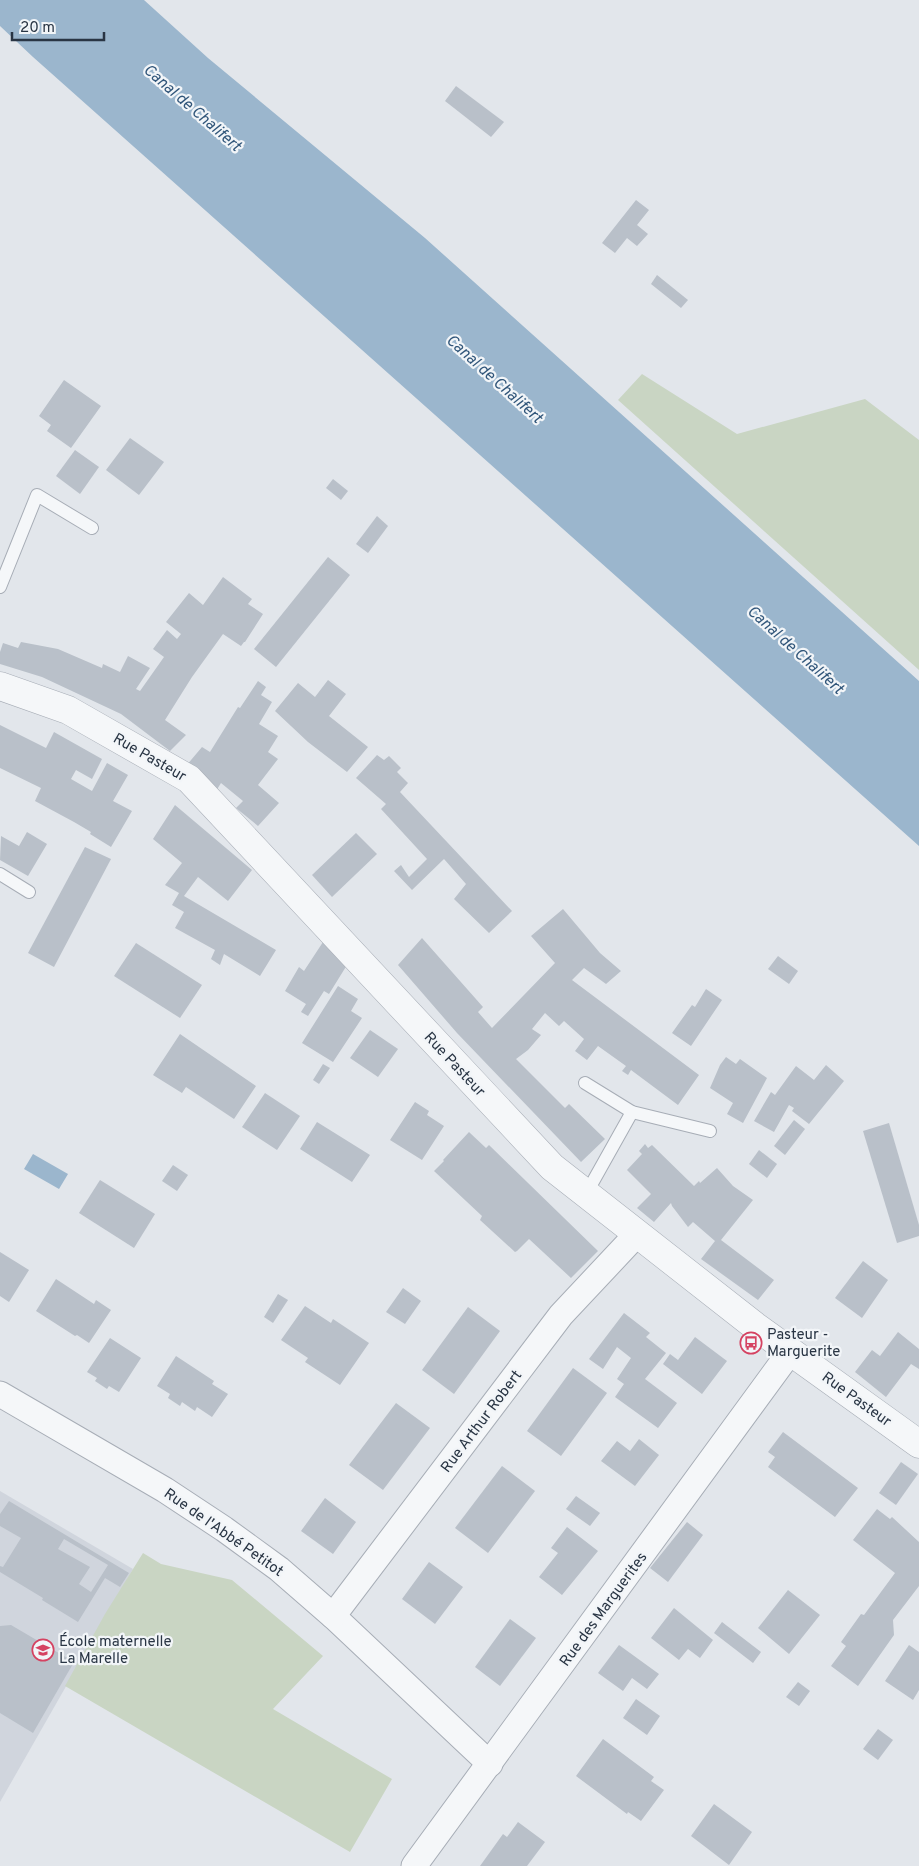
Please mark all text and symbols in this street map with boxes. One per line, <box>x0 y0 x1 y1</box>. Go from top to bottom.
scale bar <box>12 10 105 42</box>
text: 20 m <box>20 19 55 38</box>
water label: Canal de Chalifert <box>139 61 246 157</box>
water label: Canal de Chalifert <box>441 331 547 429</box>
water label: Canal de Chalifert <box>742 602 848 700</box>
street label: Rue Pasteur <box>109 730 189 787</box>
street label: Rue Pasteur <box>419 1029 489 1101</box>
place label: Pasteur - Marguerite <box>767 1326 840 1362</box>
bus stop icon: Pasteur - Marguerite <box>739 1331 763 1355</box>
street label: Rue Arthur Robert <box>437 1367 527 1477</box>
street label: Rue Pasteur <box>818 1369 895 1432</box>
street label: Rue de l'Abbé Petitot <box>160 1485 287 1582</box>
street label: Rue des Marguerites <box>556 1549 652 1671</box>
place label: École maternelle La Marelle <box>59 1632 172 1669</box>
school or university icon: École maternelle La Marelle <box>31 1638 55 1662</box>

